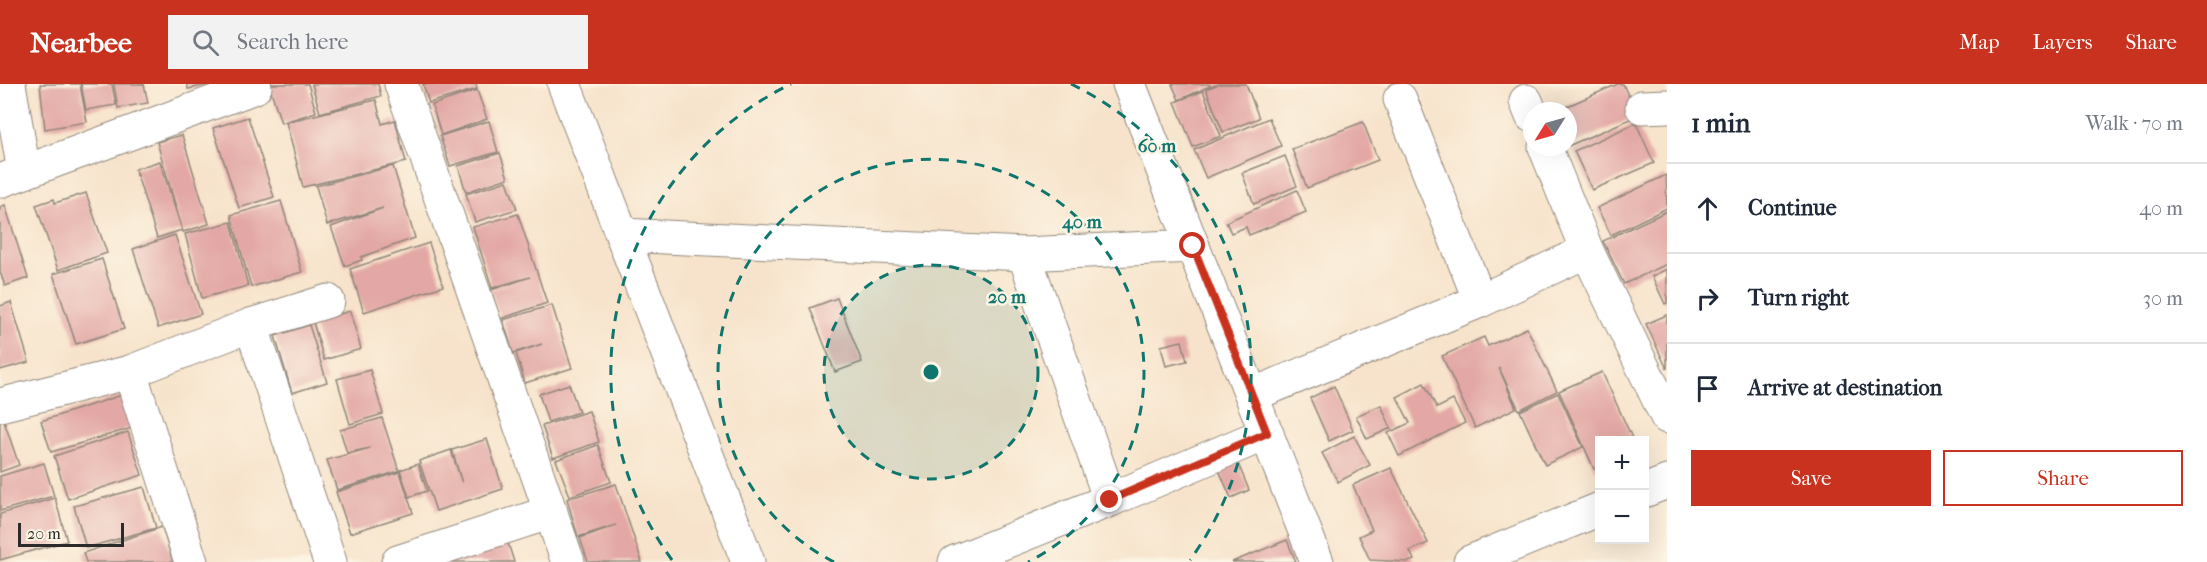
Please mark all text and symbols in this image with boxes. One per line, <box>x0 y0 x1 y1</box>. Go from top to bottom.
search box <box>168 15 588 69</box>
text: Nearbee <box>30 26 132 59</box>
icon: search <box>189 26 222 59</box>
text: Search here <box>237 29 348 55</box>
text: Map <box>1959 30 2000 54</box>
text: Layers <box>2033 30 2092 54</box>
text: Share <box>2125 30 2177 54</box>
north arrow <box>1523 102 1577 156</box>
text: 1 min <box>1691 108 1750 139</box>
text: Walk · 70 m <box>2086 112 2183 135</box>
text: 60 m <box>1138 136 1177 157</box>
icon: ahead <box>1691 192 1724 225</box>
text: Continue <box>1748 195 1837 221</box>
text: 40 m <box>2139 197 2183 220</box>
text: 40 m <box>1061 212 1103 233</box>
route start <box>1179 232 1205 258</box>
icon: right <box>1691 282 1724 315</box>
text: Turn right <box>1748 285 1849 311</box>
text: 20 m <box>988 287 1027 308</box>
text: 30 m <box>2143 287 2183 310</box>
centre of rings <box>921 362 941 382</box>
icon: arrive <box>1691 372 1724 405</box>
text: Arrive at destination <box>1748 375 1942 401</box>
map controls <box>1595 436 1649 544</box>
button: + <box>1595 436 1649 490</box>
button: Save <box>1691 450 1931 506</box>
button: Share <box>1943 450 2183 506</box>
route end <box>1096 486 1122 512</box>
button: − <box>1595 490 1649 544</box>
scale bar <box>18 520 124 548</box>
text: 20 m <box>27 524 61 543</box>

